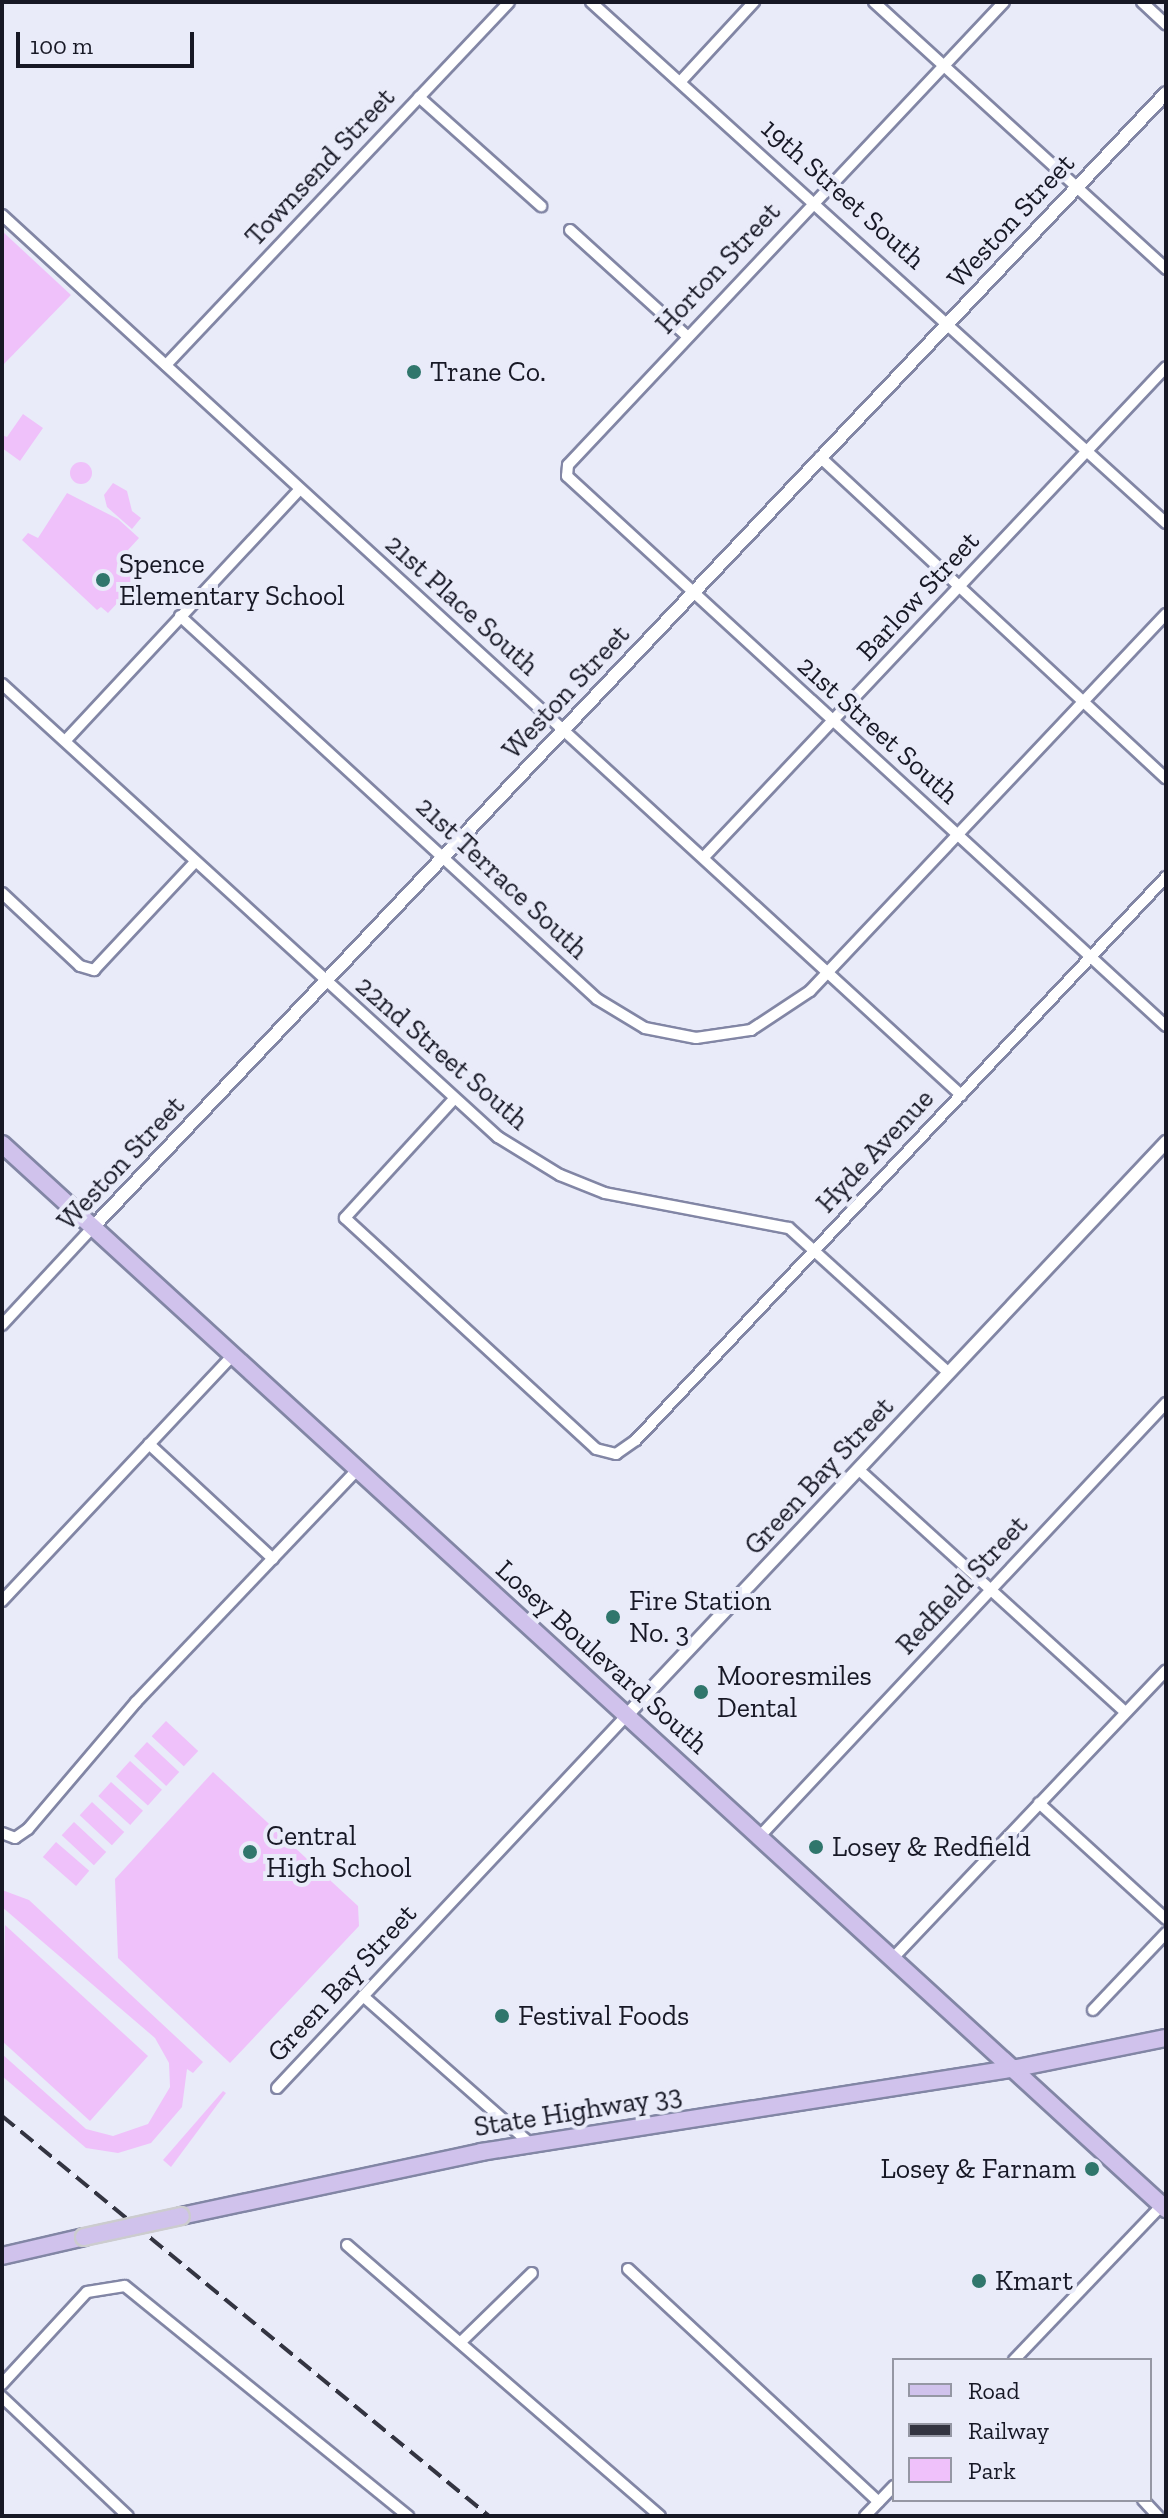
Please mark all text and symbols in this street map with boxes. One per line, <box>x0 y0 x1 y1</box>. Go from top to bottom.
scale bar <box>20 16 198 66</box>
text: 100 m <box>30 31 93 60</box>
street label: Townsend Street <box>238 81 402 253</box>
street label: 19th Street South <box>754 112 932 276</box>
street label: Weston Street <box>940 147 1082 295</box>
street label: Horton Street <box>649 195 787 341</box>
place label: Trane Co. <box>430 355 546 389</box>
marker: Trane Co. <box>405 363 423 381</box>
street label: Barlow Street <box>849 524 987 668</box>
street label: 21st Place South <box>378 527 546 683</box>
place label: Spence Elementary School <box>119 547 345 613</box>
marker: Spence Elementary School <box>94 571 112 589</box>
street label: Weston Street <box>495 618 637 766</box>
street label: 21st Street South <box>790 649 966 811</box>
street label: 21st Terrace South <box>409 790 595 966</box>
street label: 22nd Street South <box>349 969 535 1137</box>
street label: Hyde Avenue <box>809 1082 941 1220</box>
street label: Weston Street <box>50 1089 192 1237</box>
street label: Green Bay Street <box>737 1390 901 1562</box>
street label: Redfield Street <box>889 1509 1035 1661</box>
street label: Losey Boulevard South <box>489 1553 715 1761</box>
place label: Fire Station No. 3 <box>629 1584 771 1650</box>
marker: Fire Station No. 3 <box>604 1608 622 1626</box>
place label: Mooresmiles Dental <box>717 1659 872 1725</box>
marker: Mooresmiles Dental <box>692 1683 710 1701</box>
place label: Central High School <box>266 1819 412 1885</box>
place label: Losey & Redfield <box>832 1830 1031 1864</box>
marker: Losey & Redfield <box>807 1838 825 1856</box>
marker: Central High School <box>241 1843 259 1861</box>
street label: Green Bay Street <box>260 1897 424 2069</box>
place label: Festival Foods <box>518 1999 689 2033</box>
marker: Festival Foods <box>493 2007 511 2025</box>
street label: State Highway 33 <box>471 2078 685 2144</box>
place label: Losey & Farnam <box>880 2152 1076 2186</box>
marker: Losey & Farnam <box>1083 2160 1101 2178</box>
place label: Kmart <box>995 2264 1073 2298</box>
marker: Kmart <box>970 2272 988 2290</box>
legend <box>892 2358 1152 2502</box>
text: Road <box>968 2376 1020 2405</box>
text: Railway <box>968 2416 1049 2445</box>
text: Park <box>968 2456 1016 2485</box>

